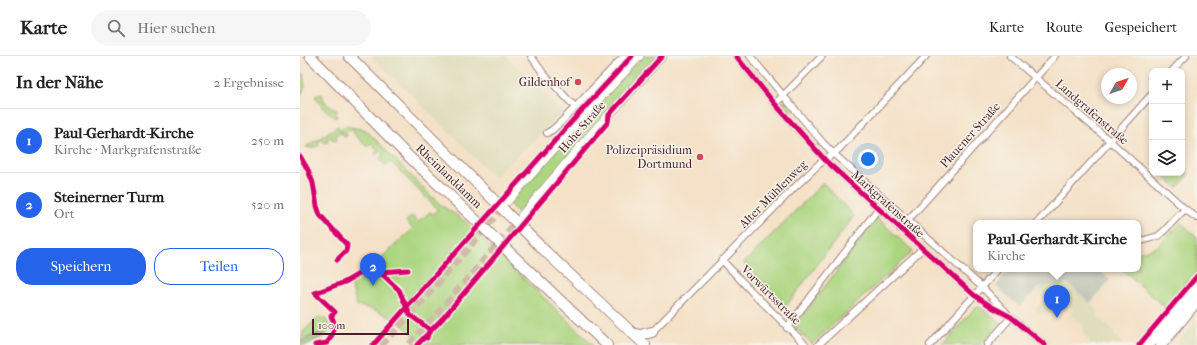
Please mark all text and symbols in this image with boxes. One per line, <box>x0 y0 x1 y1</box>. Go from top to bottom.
search box <box>91 10 371 46</box>
text: Karte <box>20 17 67 39</box>
icon: search <box>105 17 127 39</box>
text: Hier suchen <box>137 19 215 37</box>
text: Karte <box>989 19 1024 36</box>
text: Route <box>1046 19 1083 36</box>
text: Gespeichert <box>1105 19 1177 36</box>
north arrow <box>1101 68 1137 104</box>
map controls <box>1149 68 1185 176</box>
button: + <box>1149 68 1185 104</box>
text: In der Nähe <box>16 72 103 92</box>
text: 2 Ergebnisse <box>214 75 284 90</box>
place label: Gildenhof <box>519 75 573 89</box>
marker: Gildenhof <box>573 77 583 87</box>
street label: Landgrafenstraße <box>1053 77 1131 147</box>
street label: Hohe Straße <box>556 98 608 156</box>
street label: Plauener Straße <box>937 99 1003 170</box>
button: − <box>1149 104 1185 140</box>
text: Paul-Gerhardt-Kirche <box>54 124 194 142</box>
text: 1 <box>27 133 31 148</box>
text: 250 m <box>251 133 284 148</box>
button: layers <box>1149 140 1185 176</box>
street label: Rheinlanddamm <box>413 141 485 211</box>
text: Kirche · Markgrafenstraße <box>54 142 201 157</box>
place label: Polizeipräsidium Dortmund <box>606 143 692 171</box>
your location <box>858 149 878 169</box>
marker: Polizeipräsidium Dortmund <box>695 152 705 162</box>
street label: Alter Mühlenweg <box>735 157 810 232</box>
street label: Markgrafenstraße <box>849 168 927 240</box>
text: Steinerner Turm <box>54 188 164 206</box>
text: 2 <box>26 197 32 212</box>
text: 520 m <box>251 197 284 212</box>
text: Ort <box>54 206 75 221</box>
popup <box>973 220 1141 272</box>
text: Paul-Gerhardt-Kirche <box>987 230 1127 248</box>
button: Speichern <box>16 248 146 285</box>
button: Teilen <box>154 248 284 285</box>
text: Kirche <box>987 248 1025 263</box>
pin: 2 <box>360 253 386 286</box>
street label: Vorwärtsstraße <box>738 262 804 328</box>
pin: 1 <box>1044 285 1070 318</box>
scale bar <box>312 317 409 336</box>
text: 100 m <box>318 319 346 332</box>

